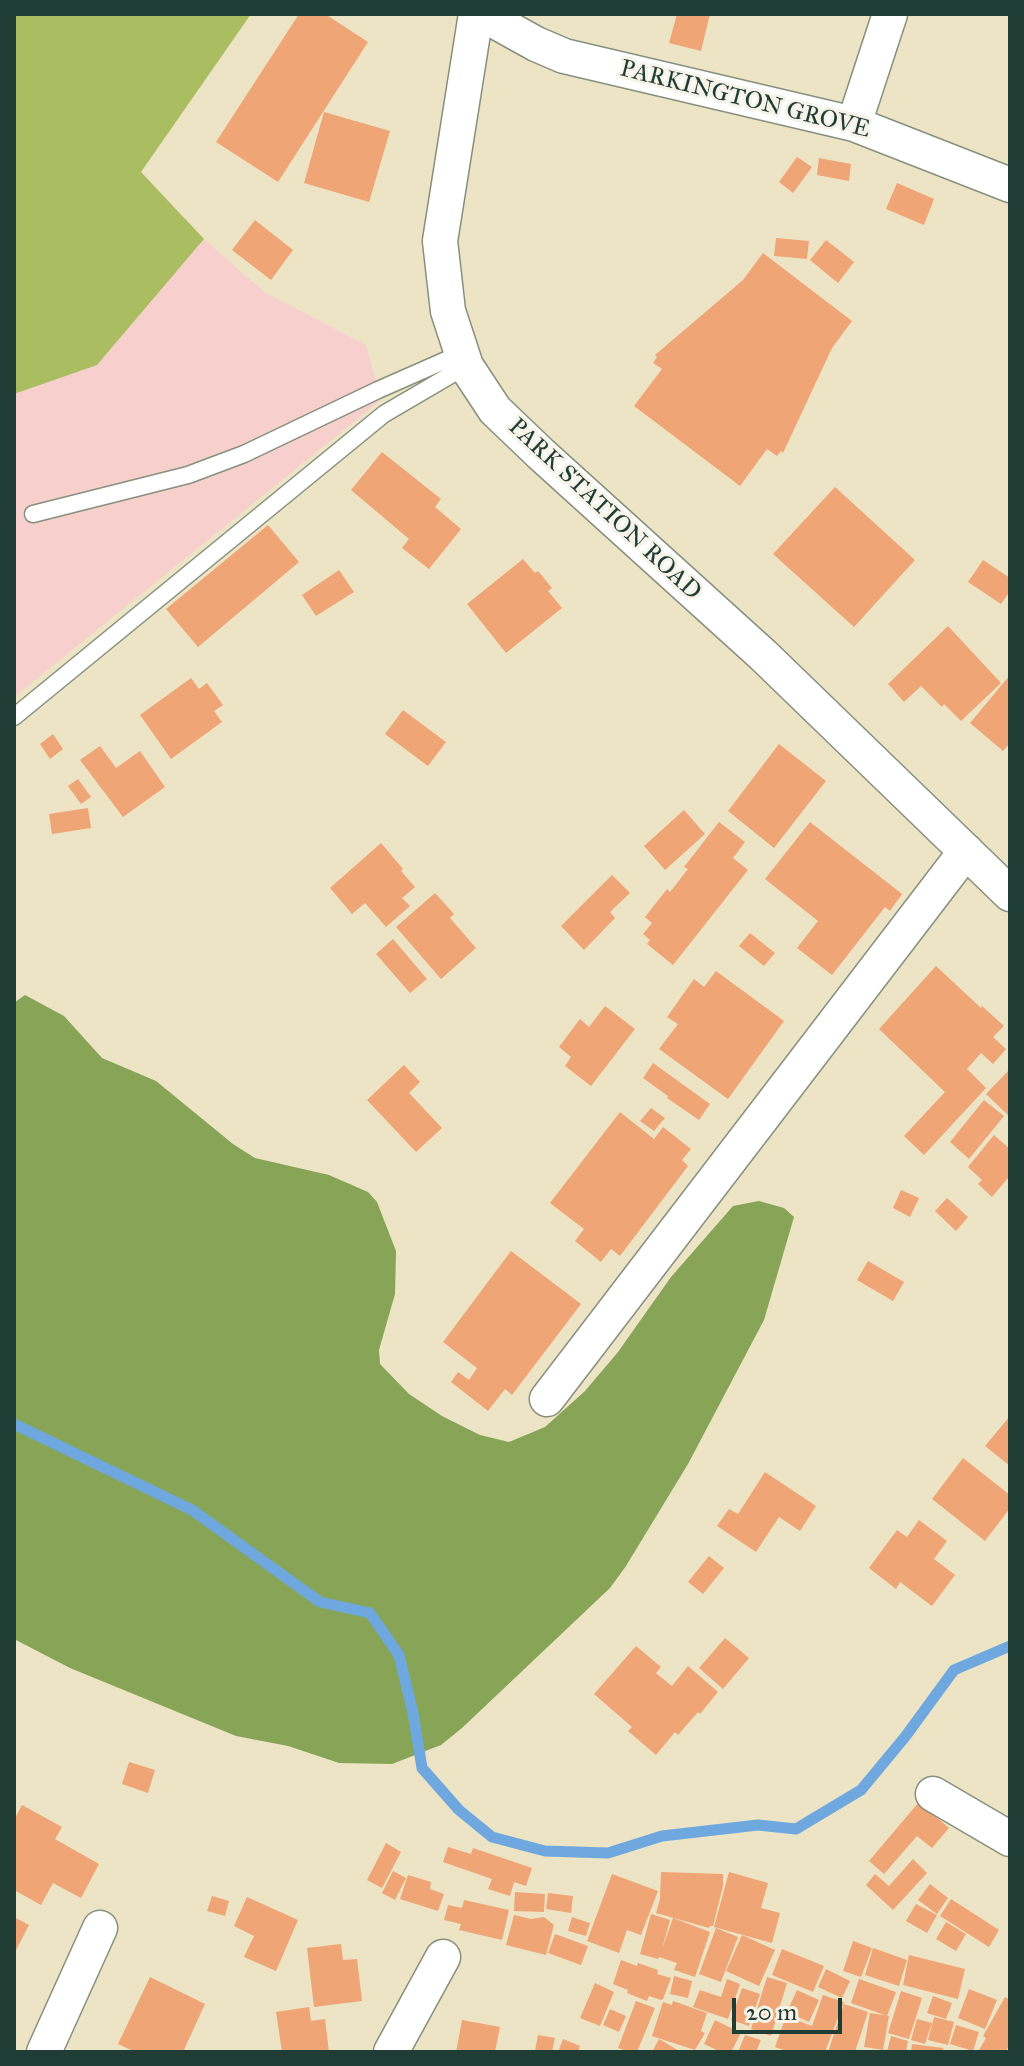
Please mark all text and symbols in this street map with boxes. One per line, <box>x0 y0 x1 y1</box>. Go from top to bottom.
street label: PARKINGTON GROVE <box>617 55 873 145</box>
street label: PARK STATION ROAD <box>502 413 706 607</box>
scale bar <box>736 1982 846 2032</box>
text: 20 m <box>746 1997 797 2027</box>

